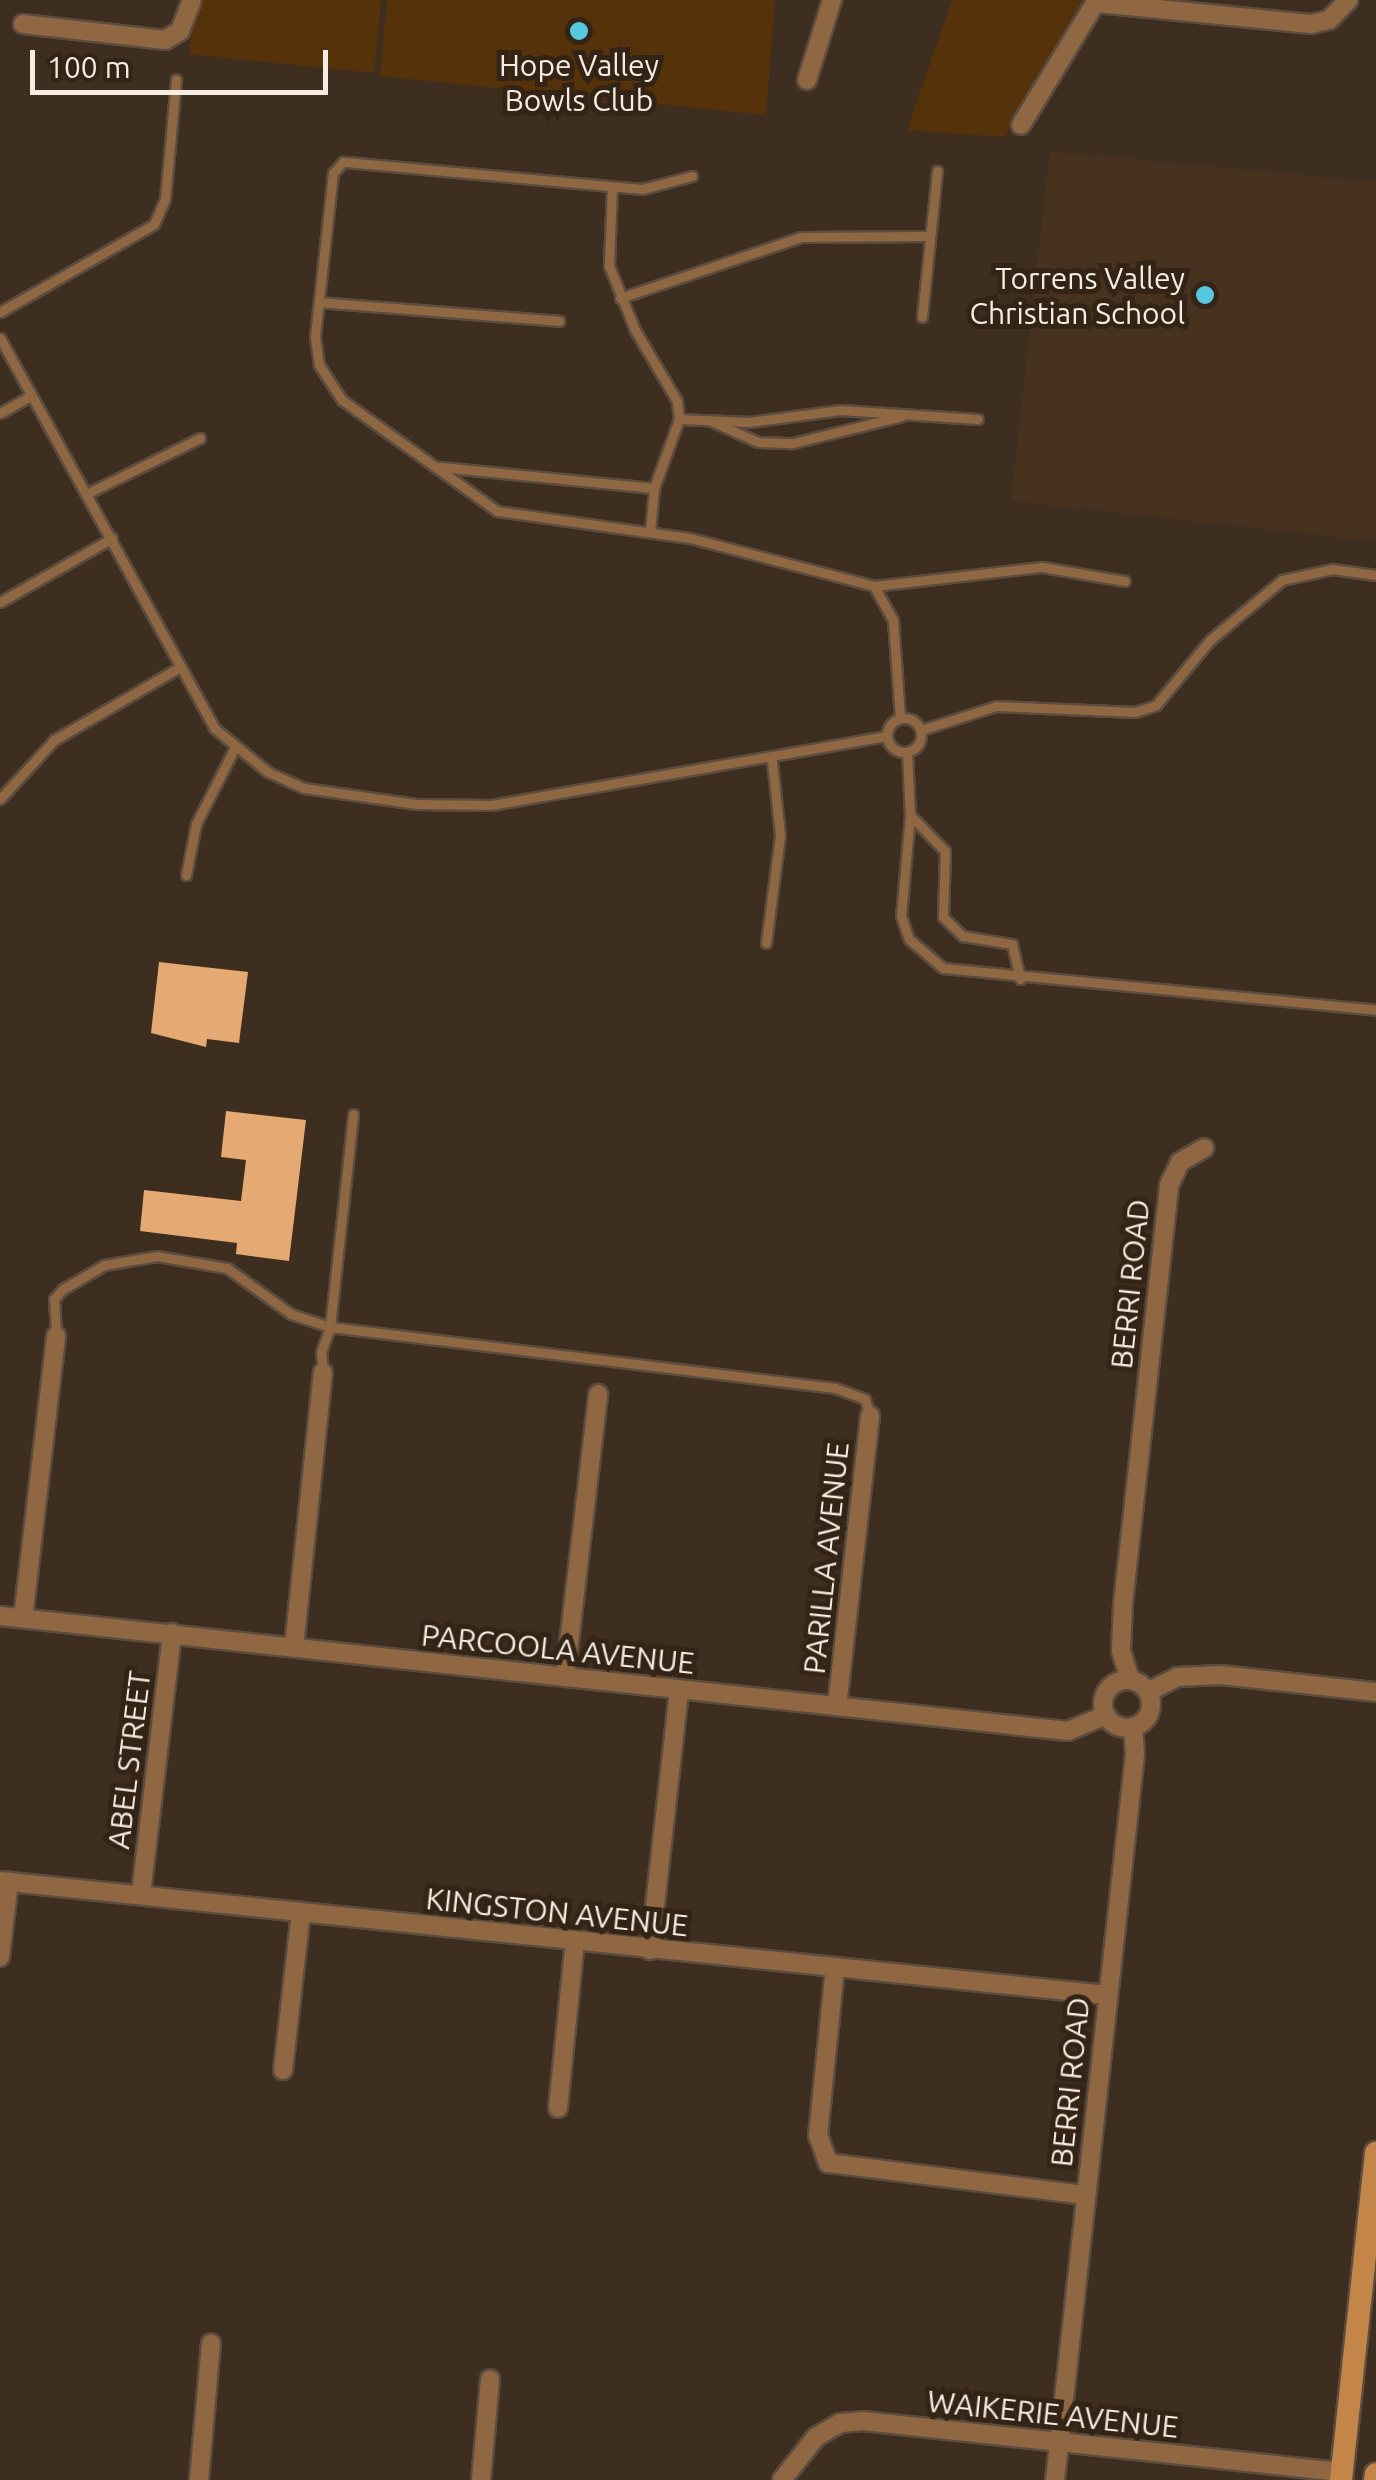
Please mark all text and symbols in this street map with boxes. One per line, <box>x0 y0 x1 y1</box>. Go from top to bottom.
marker: Hope Valley Bowls Club <box>568 20 590 42</box>
scale bar <box>35 30 332 92</box>
place label: Hope Valley Bowls Club <box>499 47 659 118</box>
text: 100 m <box>47 50 131 84</box>
place label: Torrens Valley Christian School <box>970 260 1185 330</box>
marker: Torrens Valley Christian School <box>1194 284 1216 306</box>
street label: BERRI ROAD <box>1103 1197 1157 1371</box>
street label: PARILLA AVENUE <box>796 1440 856 1676</box>
street label: PARCOOLA AVENUE <box>420 1617 696 1681</box>
street label: ABEL STREET <box>100 1669 158 1851</box>
street label: KINGSTON AVENUE <box>424 1880 690 1944</box>
street label: BERRI ROAD <box>1043 1995 1097 2169</box>
street label: WAIKERIE AVENUE <box>926 2383 1180 2445</box>

